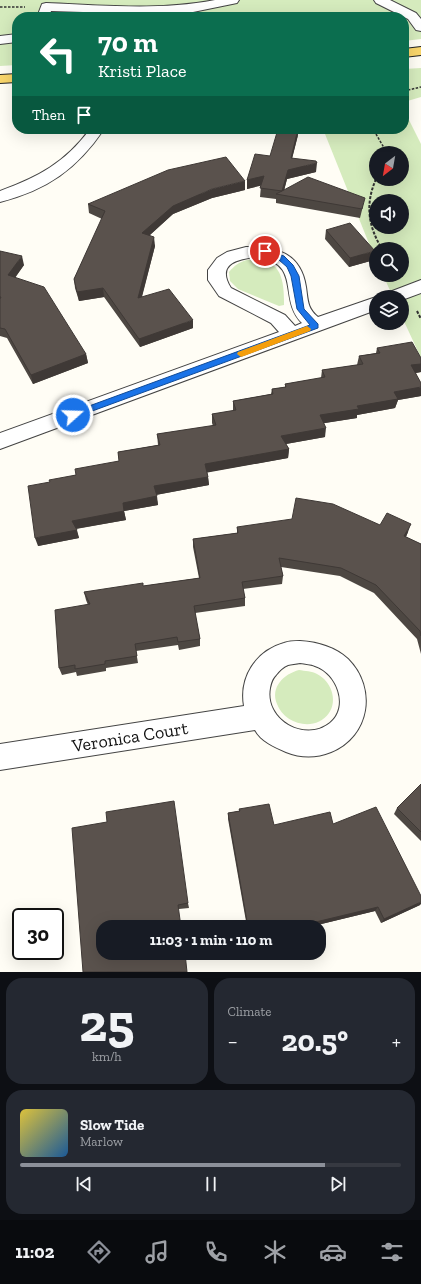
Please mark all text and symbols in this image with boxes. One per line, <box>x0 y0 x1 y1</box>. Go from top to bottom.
text: 70 m <box>98 26 158 59</box>
icon: left <box>32 28 84 80</box>
text: Kristi Place <box>98 60 186 82</box>
icon: arrive <box>73 104 95 126</box>
text: Then <box>32 106 65 124</box>
north arrow <box>369 146 409 186</box>
map controls <box>369 146 409 330</box>
button: sound <box>369 194 409 234</box>
pin <box>248 234 282 268</box>
icon: arrive <box>254 240 276 262</box>
button: search <box>369 242 409 282</box>
button: layers <box>369 290 409 330</box>
position arrow <box>52 394 94 436</box>
street label: Veronica Court <box>69 717 190 757</box>
speed limit sign: 30 <box>12 908 64 960</box>
text: 11:03 · 1 min · 110 m <box>150 931 272 949</box>
text: 25 <box>79 992 134 1054</box>
text: Climate <box>228 1004 271 1019</box>
text: 20.5° <box>281 1023 348 1059</box>
text: − <box>228 1028 238 1055</box>
text: + <box>392 1028 401 1055</box>
text: km/h <box>92 1049 122 1064</box>
text: Slow Tide <box>80 1116 144 1134</box>
text: Marlow <box>80 1134 123 1149</box>
icon: previous <box>73 1173 95 1195</box>
icon: pause <box>200 1173 222 1195</box>
icon: next <box>327 1173 349 1195</box>
icon: directions <box>85 1238 113 1266</box>
icon: music <box>143 1238 171 1266</box>
icon: phone <box>202 1238 230 1266</box>
icon: climate <box>261 1238 289 1266</box>
icon: car <box>319 1238 347 1266</box>
icon: filters <box>378 1238 406 1266</box>
text: 11:02 <box>15 1241 54 1263</box>

